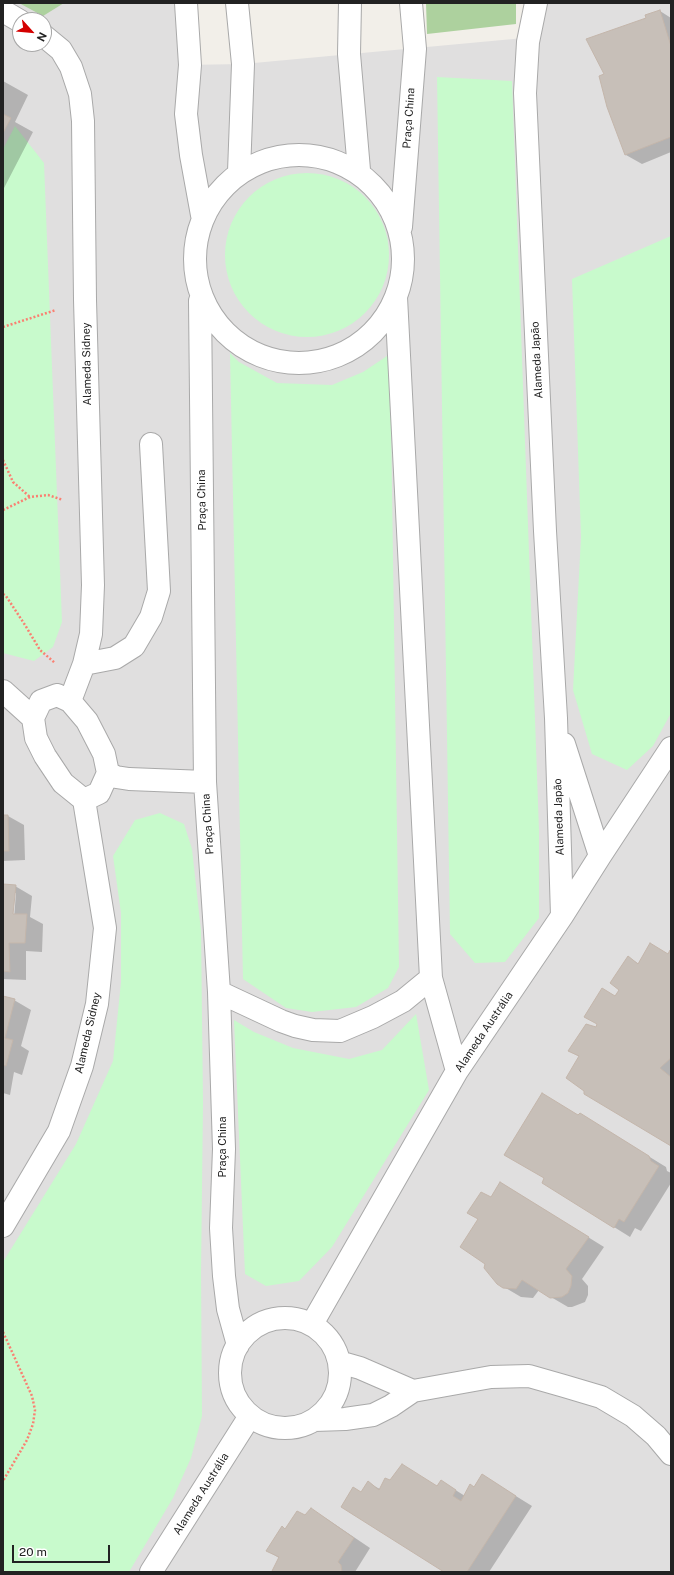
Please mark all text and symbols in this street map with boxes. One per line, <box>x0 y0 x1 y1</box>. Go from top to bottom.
north arrow <box>12 12 52 52</box>
text: N <box>35 30 49 44</box>
street label: Praça China <box>400 87 418 149</box>
street label: Alameda Japão <box>528 321 546 399</box>
street label: Alameda Sidney <box>80 322 94 406</box>
street label: Praça China <box>195 469 209 531</box>
street label: Alameda Japão <box>551 778 567 856</box>
street label: Praça China <box>199 793 217 855</box>
street label: Alameda Austrália <box>452 989 516 1075</box>
street label: Alameda Sidney <box>72 991 104 1075</box>
street label: Praça China <box>216 1117 230 1177</box>
street label: Alameda Austrália <box>170 1451 232 1537</box>
scale bar <box>14 1537 112 1563</box>
text: 20 m <box>19 1545 47 1559</box>

